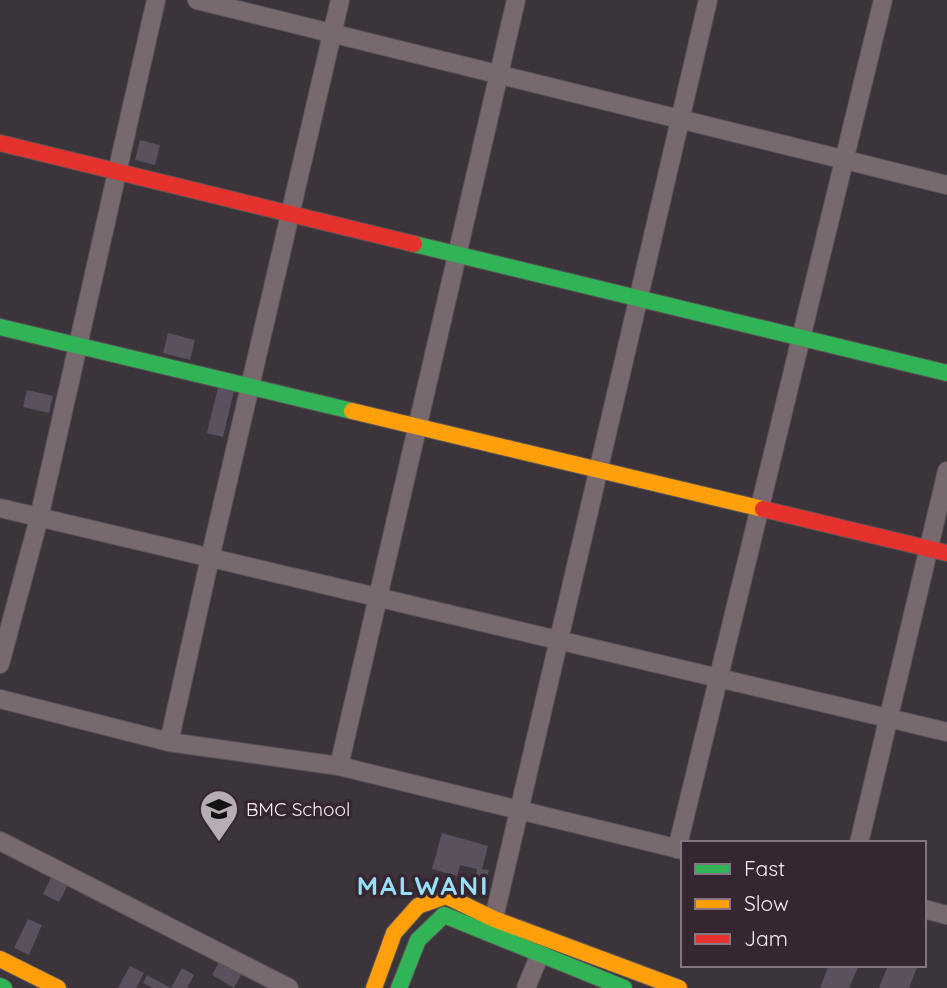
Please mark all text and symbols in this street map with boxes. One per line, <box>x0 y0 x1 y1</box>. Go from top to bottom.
school or university icon: BMC School <box>198 788 240 843</box>
place label: BMC School <box>246 797 350 821</box>
legend <box>681 841 926 967</box>
text: Fast <box>744 855 785 881</box>
district label: MALWANI <box>357 869 489 902</box>
text: Slow <box>744 890 789 916</box>
text: Jam <box>744 925 788 951</box>

